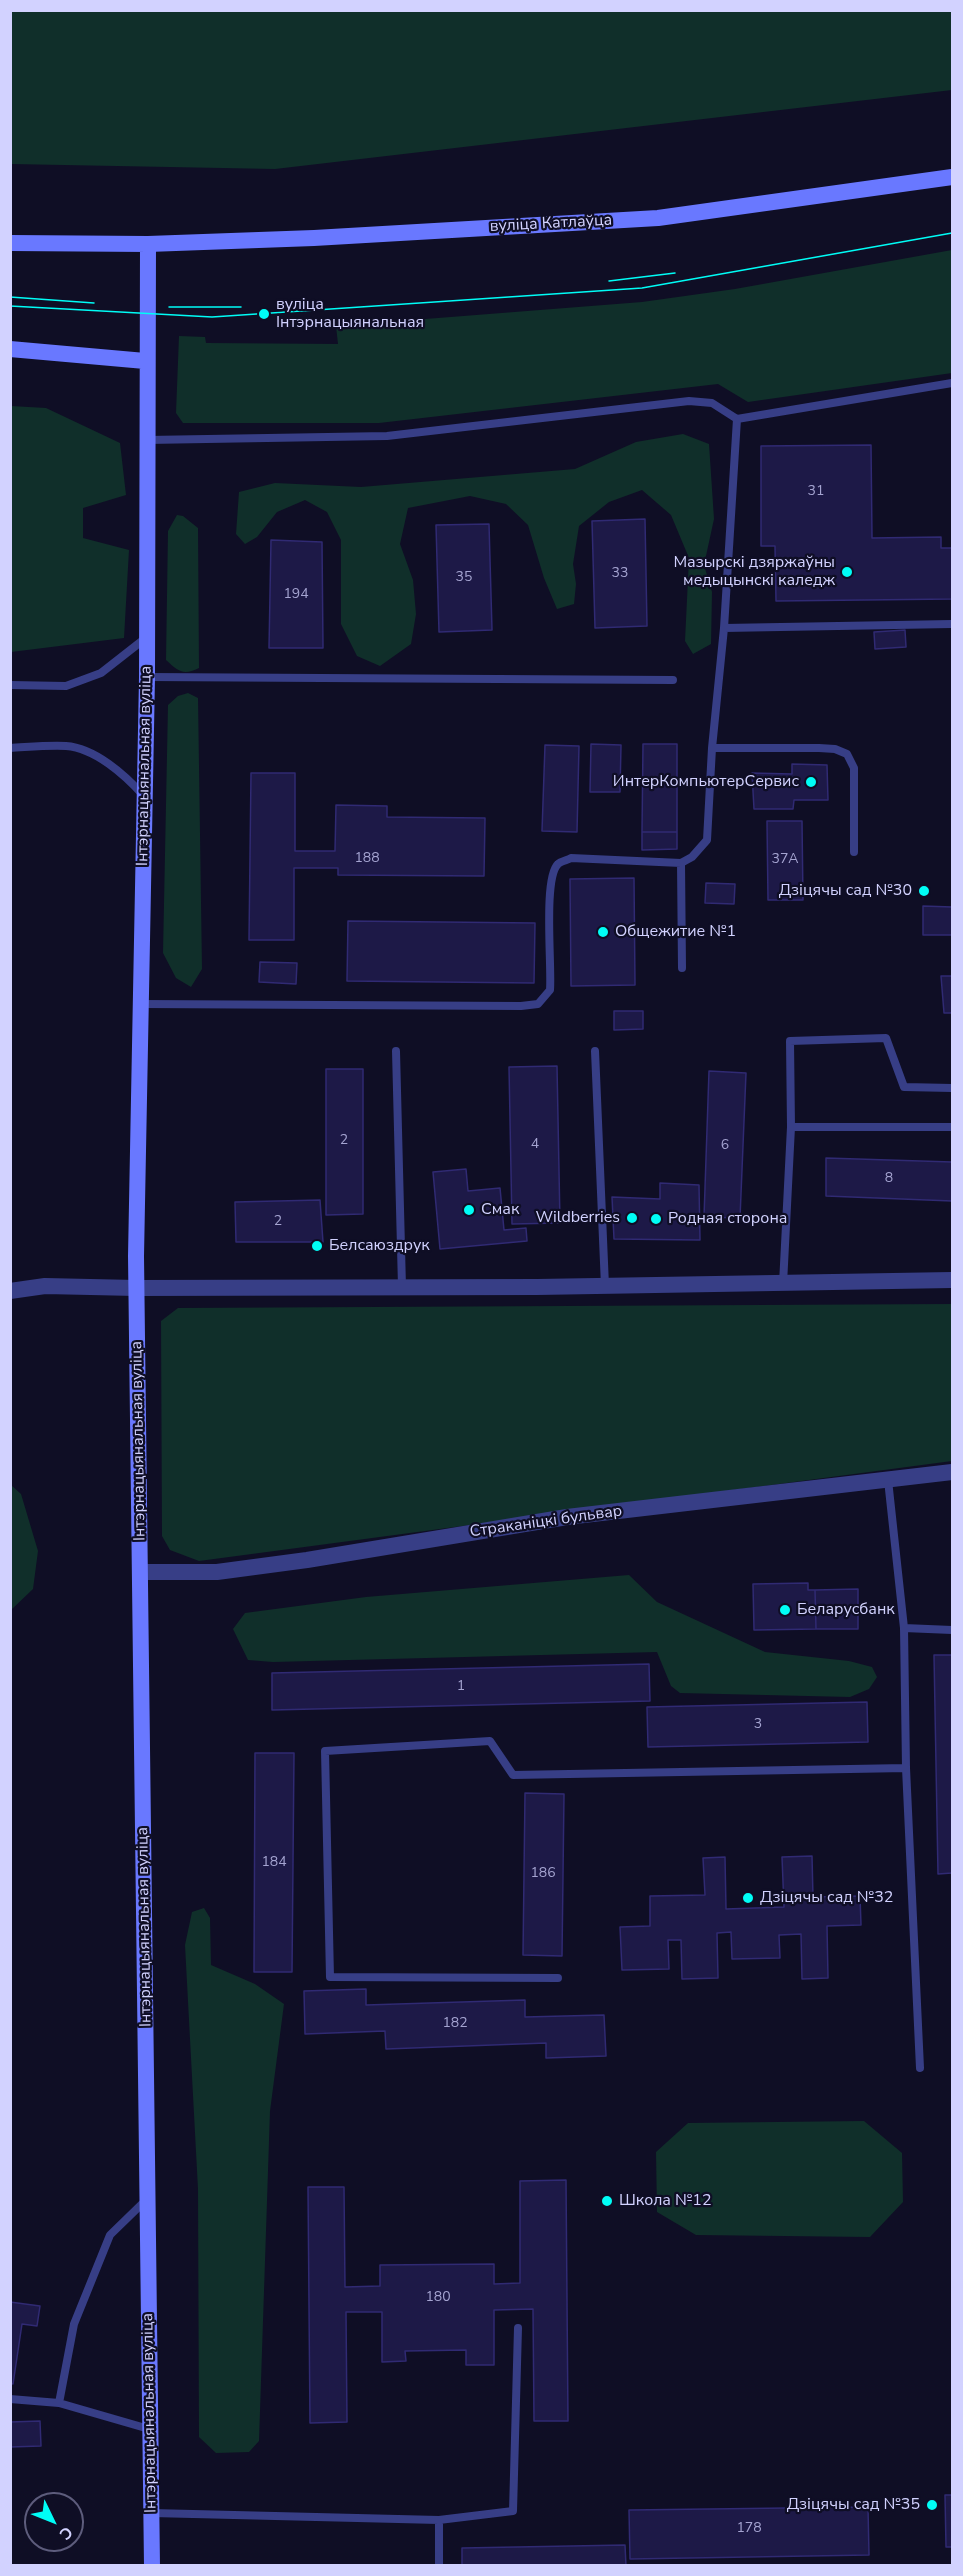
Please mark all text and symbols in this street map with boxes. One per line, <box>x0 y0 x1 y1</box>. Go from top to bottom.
street label: вуліца Катлаўца <box>489 211 613 237</box>
place label: вуліца Інтэрнацыянальная <box>276 295 424 333</box>
marker: вуліца Інтэрнацыянальная <box>257 307 271 321</box>
house number: 31 <box>808 484 824 500</box>
place label: Мазырскі дзяржаўны медыцынскі каледж <box>673 553 835 591</box>
marker: Мазырскі дзяржаўны медыцынскі каледж <box>840 565 854 579</box>
house number: 33 <box>612 566 628 582</box>
house number: 35 <box>456 570 472 586</box>
house number: 194 <box>283 587 309 603</box>
street label: Інтэрнацыянальная вуліца <box>134 666 156 866</box>
place label: ИнтерКомпьютерСервис <box>613 772 799 792</box>
marker: ИнтерКомпьютерСервис <box>804 775 818 789</box>
house number: 188 <box>354 851 380 867</box>
house number: 37А <box>771 852 799 868</box>
place label: Дзіцячы сад №30 <box>779 881 912 901</box>
marker: Дзіцячы сад №30 <box>917 884 931 898</box>
place label: Общежитие №1 <box>615 922 736 942</box>
marker: Общежитие №1 <box>596 925 610 939</box>
house number: 2 <box>340 1133 348 1149</box>
house number: 4 <box>531 1137 539 1153</box>
house number: 6 <box>721 1138 729 1154</box>
house number: 8 <box>885 1171 893 1187</box>
place label: Смак <box>481 1200 519 1220</box>
marker: Смак <box>462 1203 476 1217</box>
place label: Wildberries <box>535 1208 620 1228</box>
place label: Родная сторона <box>668 1209 787 1229</box>
marker: Wildberries <box>625 1211 639 1225</box>
marker: Родная сторона <box>649 1212 663 1226</box>
house number: 2 <box>274 1214 282 1230</box>
place label: Белсаюздрук <box>329 1236 430 1256</box>
marker: Белсаюздрук <box>310 1239 324 1253</box>
street label: Інтэрнацыянальная вуліца <box>128 1341 150 1541</box>
street label: Страканіцкі бульвар <box>469 1502 623 1542</box>
place label: Беларусбанк <box>797 1600 895 1620</box>
marker: Беларусбанк <box>778 1603 792 1617</box>
house number: 1 <box>457 1679 465 1695</box>
house number: 3 <box>754 1717 762 1733</box>
street label: Інтэрнацыянальная вуліца <box>134 1827 156 2027</box>
house number: 184 <box>261 1855 287 1871</box>
house number: 186 <box>530 1866 556 1882</box>
place label: Дзіцячы сад №32 <box>760 1888 893 1908</box>
marker: Дзіцячы сад №32 <box>741 1891 755 1905</box>
house number: 182 <box>442 2016 468 2032</box>
place label: Школа №12 <box>619 2191 712 2211</box>
marker: Школа №12 <box>600 2194 614 2208</box>
house number: 180 <box>425 2290 451 2306</box>
street label: Інтэрнацыянальная вуліца <box>139 2313 161 2513</box>
north arrow <box>24 2492 84 2552</box>
place label: Дзіцячы сад №35 <box>787 2495 920 2515</box>
marker: Дзіцячы сад №35 <box>925 2498 939 2512</box>
text: С <box>54 2521 77 2544</box>
house number: 178 <box>736 2521 762 2537</box>

